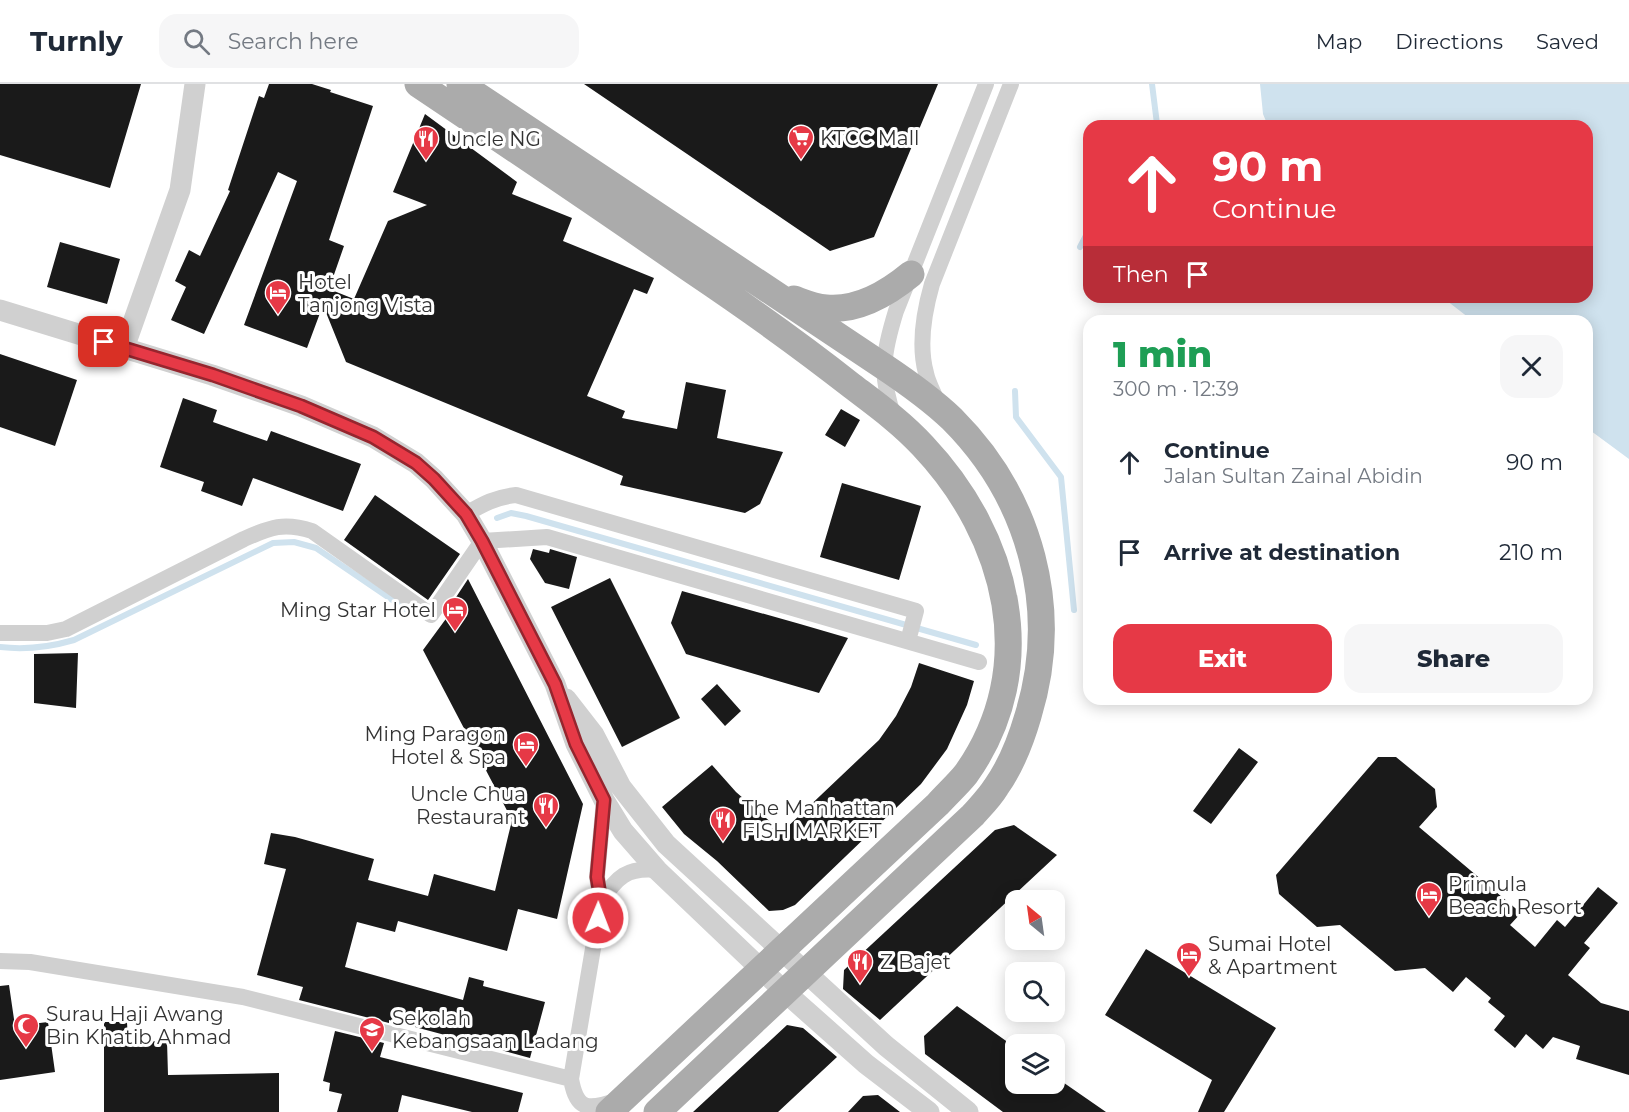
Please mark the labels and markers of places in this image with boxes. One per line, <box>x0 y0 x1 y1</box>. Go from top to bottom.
supermarket icon: KTCC Mall <box>786 123 816 161</box>
restaurant icon: Uncle NG <box>411 124 441 162</box>
place label: KTCC Mall <box>820 126 919 150</box>
place label: Uncle NG <box>446 127 541 151</box>
place label: Hotel Tanjong Vista <box>298 270 433 317</box>
hotel icon: Hotel Tanjong Vista <box>263 278 293 316</box>
pin <box>78 316 129 367</box>
hotel icon: Ming Star Hotel <box>440 595 470 633</box>
place label: Ming Star Hotel <box>280 598 436 622</box>
place label: Ming Paragon Hotel & Spa <box>364 722 506 769</box>
hotel icon: Ming Paragon Hotel & Spa <box>511 730 541 768</box>
place label: Uncle Chua Restaurant <box>410 782 526 829</box>
restaurant icon: Uncle Chua Restaurant <box>531 791 561 829</box>
place label: The Manhattan FISH MARKET <box>742 796 895 843</box>
restaurant icon: The Manhattan FISH MARKET <box>708 805 738 843</box>
place label: Primula Beach Resort <box>1448 872 1582 919</box>
hotel icon: Primula Beach Resort <box>1414 880 1444 918</box>
place label: Sumai Hotel & Apartment <box>1208 932 1338 979</box>
hotel icon: Sumai Hotel & Apartment <box>1174 940 1204 978</box>
restaurant icon: Z Bajet <box>845 947 875 985</box>
place label: Z Bajet <box>880 950 951 974</box>
place label: Surau Haji Awang Bin Khatib Ahmad <box>46 1002 232 1049</box>
place label: Sekolah Kebangsaan Ladang <box>392 1006 599 1053</box>
mosque icon: Surau Haji Awang Bin Khatib Ahmad <box>11 1011 41 1049</box>
school or university icon: Sekolah Kebangsaan Ladang <box>357 1015 387 1053</box>

